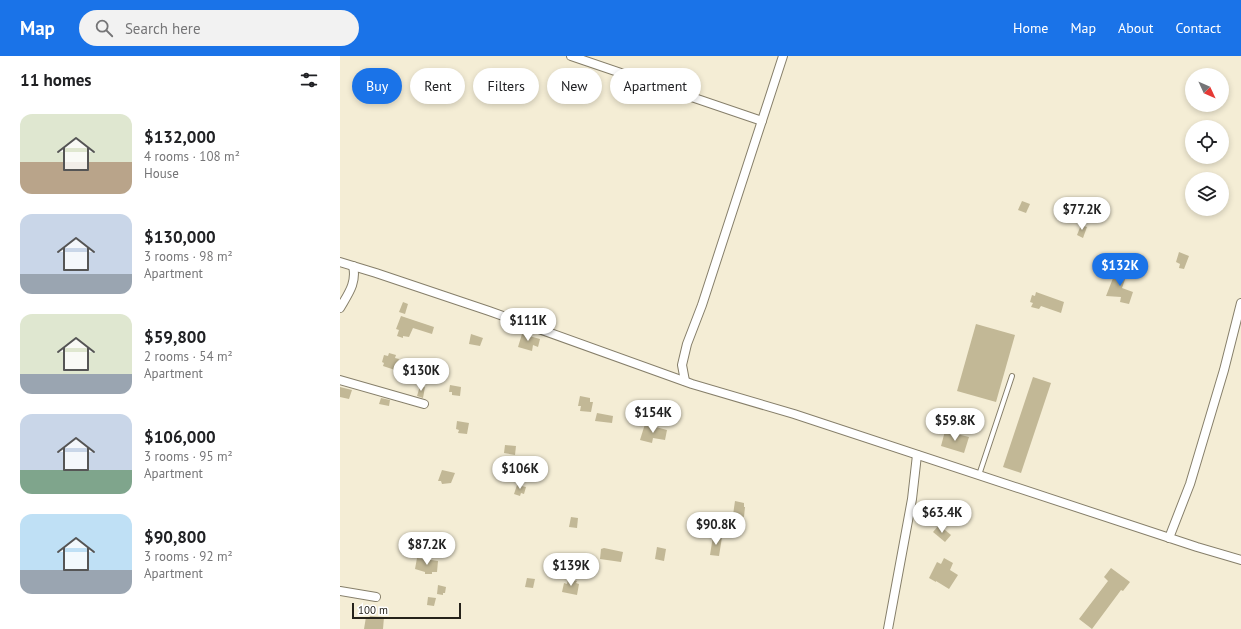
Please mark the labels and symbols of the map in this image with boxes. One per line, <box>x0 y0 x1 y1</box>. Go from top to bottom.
north arrow <box>1185 68 1229 112</box>
pin: $77.2K <box>1049 197 1115 231</box>
pin: $132K <box>1092 253 1148 287</box>
pin: $111K <box>500 308 556 342</box>
pin: $130K <box>393 358 449 392</box>
pin: $154K <box>625 400 681 434</box>
pin: $59.8K <box>922 408 988 442</box>
pin: $106K <box>492 456 548 490</box>
pin: $63.4K <box>909 500 975 534</box>
pin: $90.8K <box>683 512 749 546</box>
pin: $87.2K <box>394 532 460 566</box>
pin: $139K <box>543 553 599 587</box>
scale bar <box>352 601 461 620</box>

